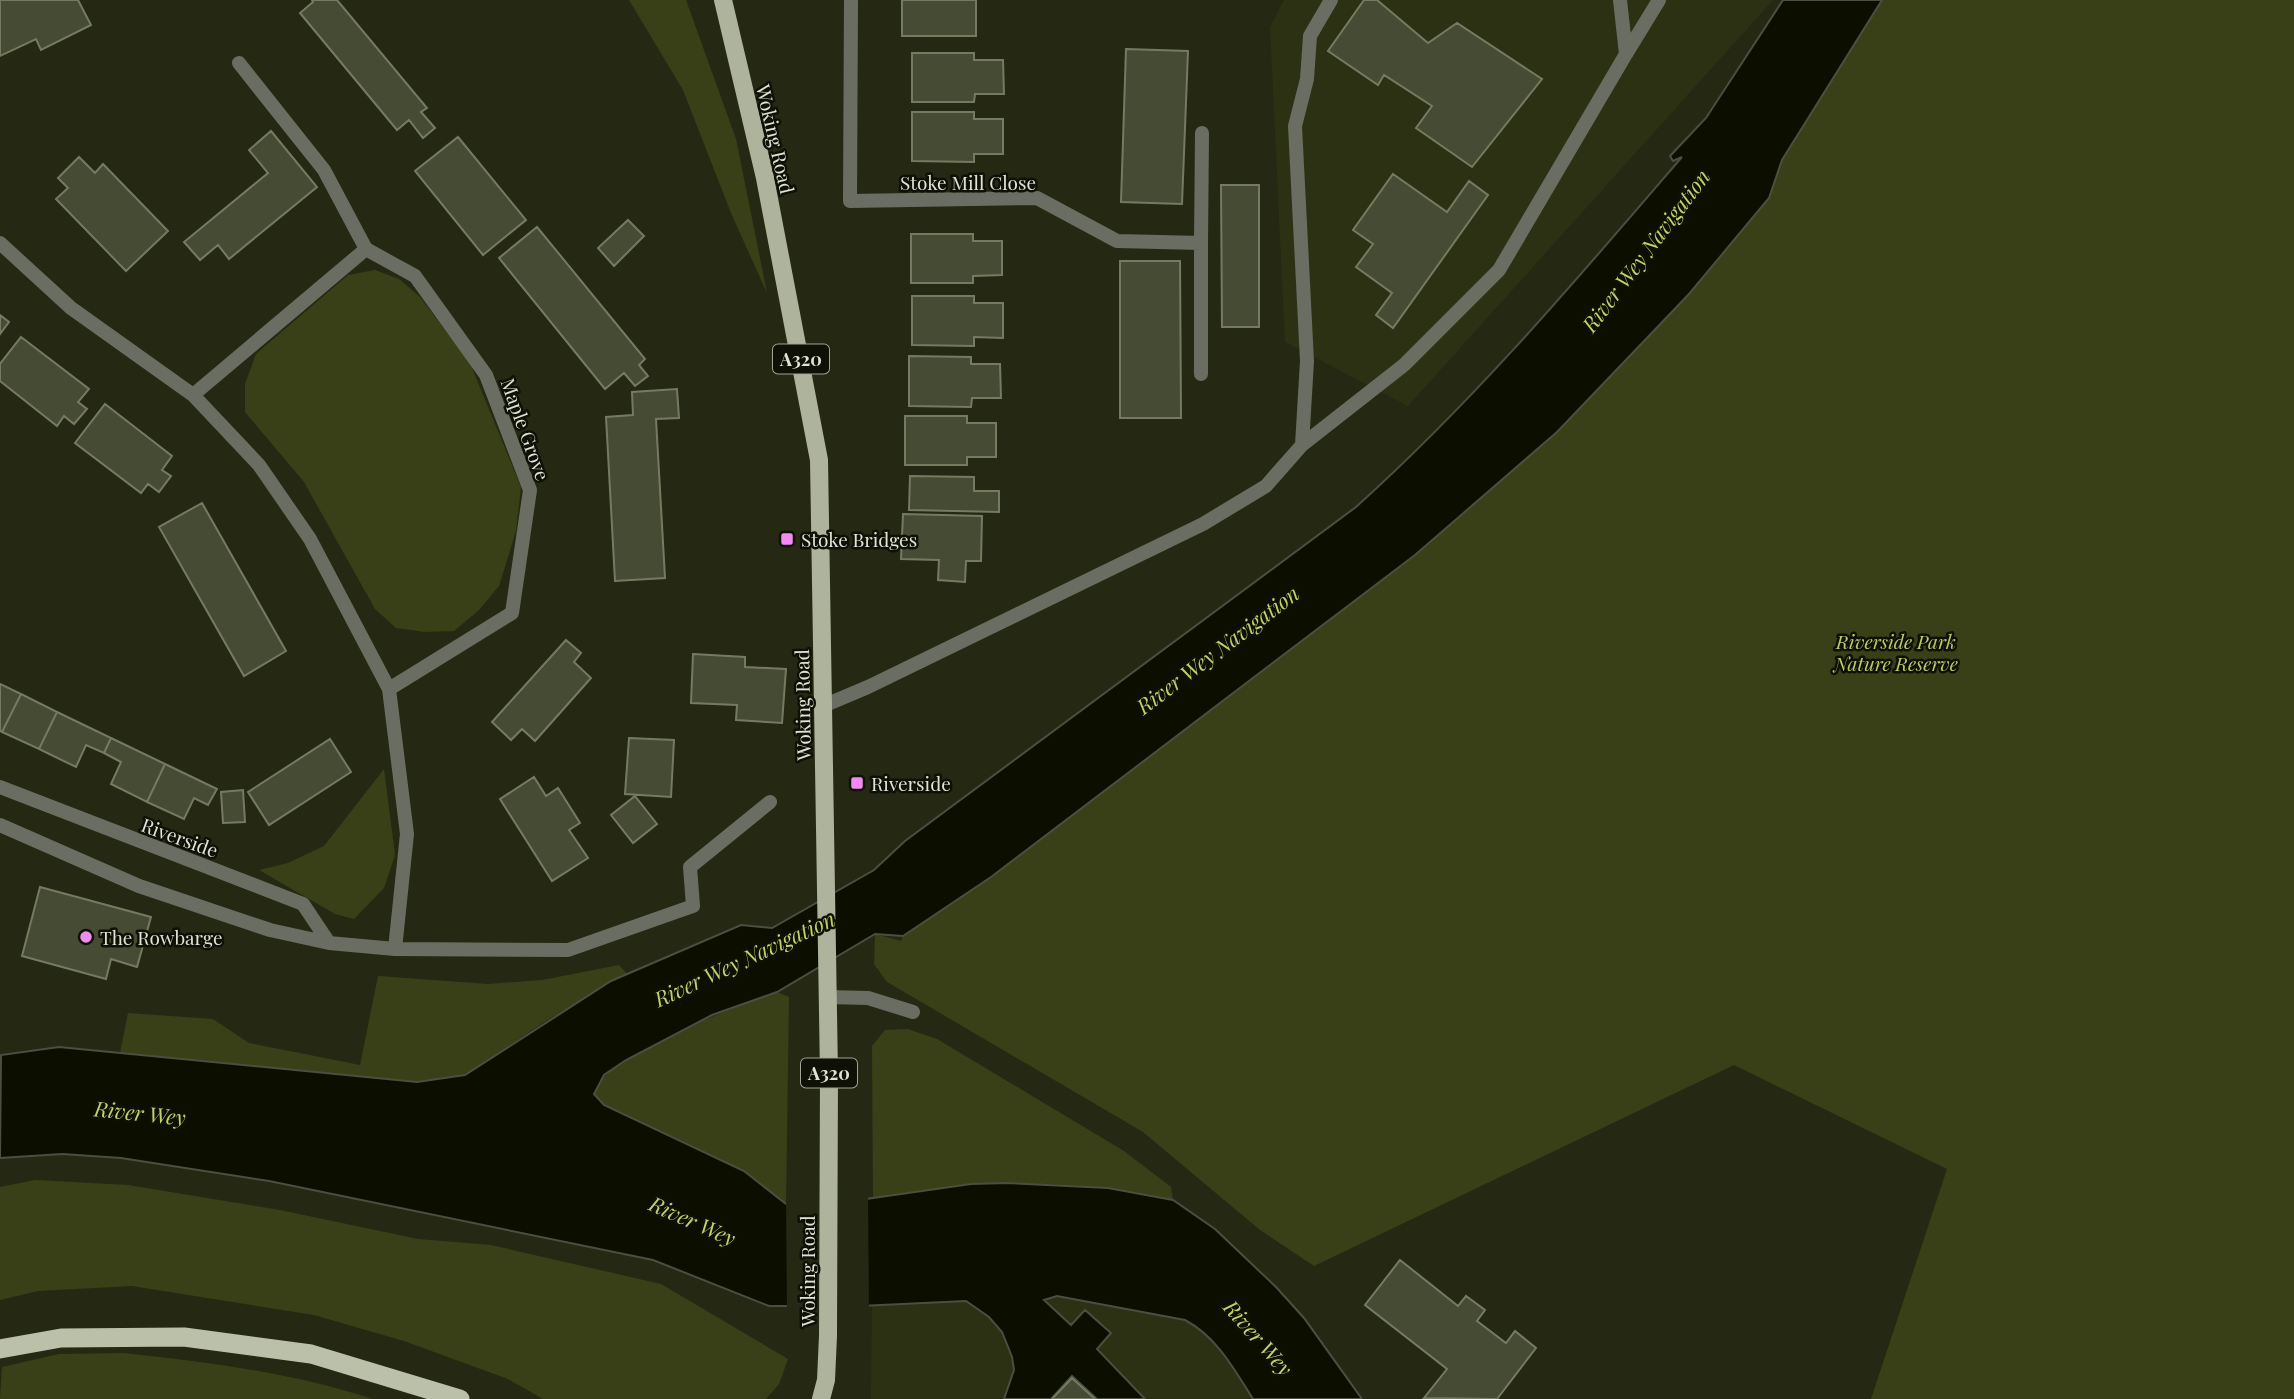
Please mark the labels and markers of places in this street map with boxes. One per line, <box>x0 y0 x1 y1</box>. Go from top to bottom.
place label: Stoke Bridges <box>801 526 917 552</box>
marker: Stoke Bridges <box>779 531 795 547</box>
place label: Riverside <box>871 770 951 796</box>
marker: Riverside <box>849 775 865 791</box>
place label: The Rowbarge <box>100 924 223 950</box>
marker: The Rowbarge <box>78 929 94 945</box>

